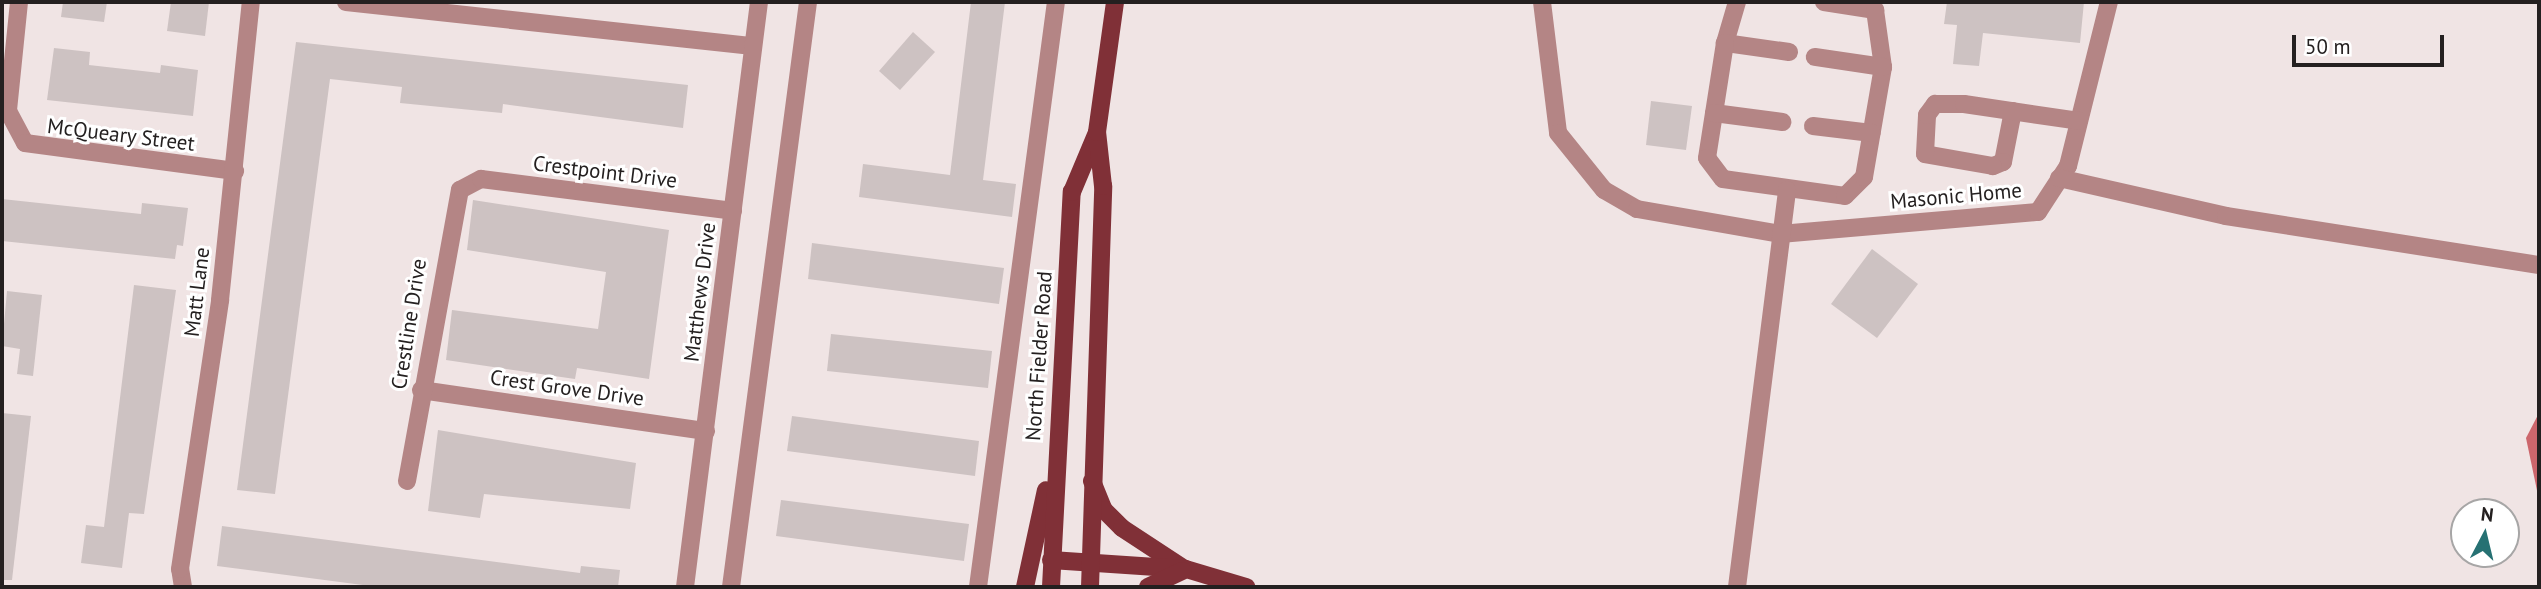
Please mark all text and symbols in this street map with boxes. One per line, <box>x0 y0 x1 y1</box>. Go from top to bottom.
scale bar <box>2296 21 2448 65</box>
text: 50 m <box>2305 33 2351 60</box>
street label: McQueary Street <box>46 113 196 157</box>
street label: Crestpoint Drive <box>532 151 678 193</box>
street label: Masonic Home <box>1889 178 2023 214</box>
street label: Matthews Drive <box>679 221 721 363</box>
street label: Matt Lane <box>179 246 215 338</box>
street label: Crestline Drive <box>386 257 432 391</box>
street label: North Fielder Road <box>1021 270 1057 442</box>
street label: Crest Grove Drive <box>488 365 646 411</box>
north arrow <box>2450 498 2520 568</box>
text: N <box>2480 501 2495 527</box>

